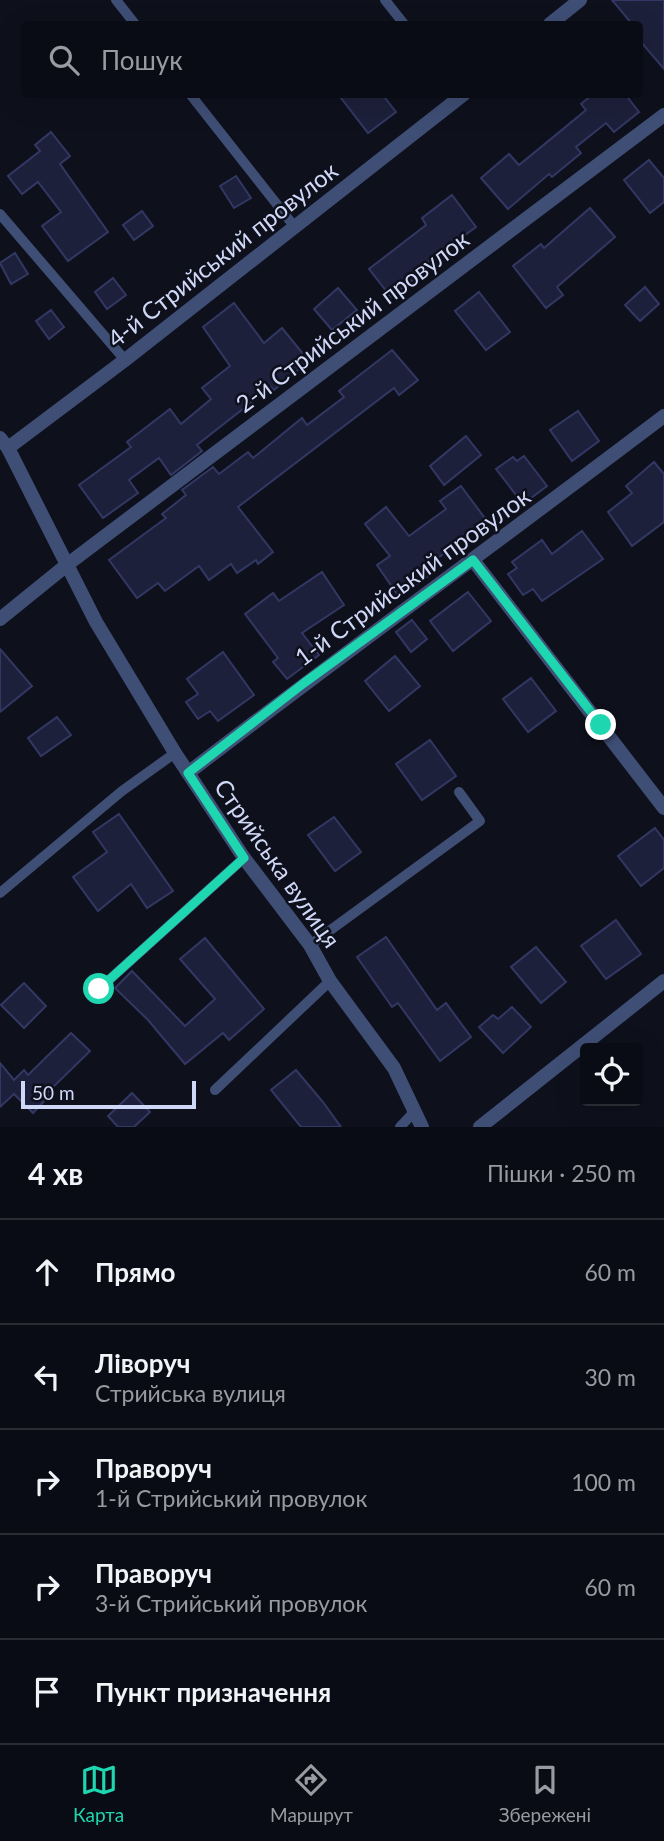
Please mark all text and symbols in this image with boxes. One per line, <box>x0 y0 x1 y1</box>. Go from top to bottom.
search box <box>21 21 643 98</box>
icon: search <box>45 41 83 79</box>
text: Пошук <box>101 44 183 76</box>
street label: 4-й Стрийський провулок <box>101 155 343 353</box>
street label: 2-й Стрийський провулок <box>230 224 475 418</box>
street label: 1-й Стрийський провулок <box>289 480 536 671</box>
route end <box>585 709 616 740</box>
street label: Стрийська вулиця <box>209 773 347 953</box>
route start <box>83 973 114 1004</box>
map controls <box>580 1043 643 1106</box>
button: locate <box>580 1043 643 1106</box>
scale bar <box>21 1078 196 1110</box>
text: 50 m <box>32 1081 75 1104</box>
text: 4 хв <box>28 1155 83 1191</box>
text: Пішки · 250 m <box>487 1159 636 1187</box>
icon: ahead <box>28 1253 66 1291</box>
text: Прямо <box>95 1256 176 1288</box>
text: 60 m <box>585 1258 636 1286</box>
text: Ліворуч <box>95 1347 191 1379</box>
icon: left <box>28 1358 66 1396</box>
text: 30 m <box>585 1363 636 1391</box>
text: Стрийська вулиця <box>95 1379 286 1407</box>
text: Праворуч <box>95 1452 212 1484</box>
icon: right <box>28 1463 66 1501</box>
text: 100 m <box>571 1468 636 1496</box>
text: 1-й Стрийський провулок <box>95 1484 367 1512</box>
text: Праворуч <box>95 1557 212 1589</box>
icon: right <box>28 1568 66 1606</box>
text: 60 m <box>585 1573 636 1601</box>
text: 3-й Стрийський провулок <box>95 1589 367 1617</box>
icon: arrive <box>28 1673 66 1711</box>
text: Пункт призначення <box>95 1676 331 1708</box>
tab: Карта <box>73 1761 124 1826</box>
tab: Маршрут <box>270 1761 353 1826</box>
tab: Збережені <box>499 1761 591 1826</box>

